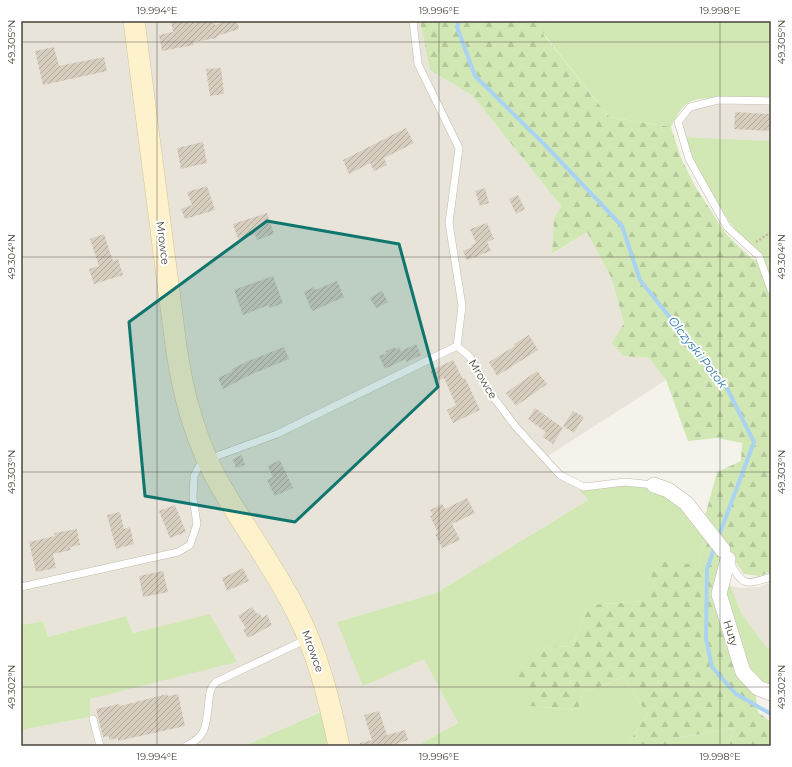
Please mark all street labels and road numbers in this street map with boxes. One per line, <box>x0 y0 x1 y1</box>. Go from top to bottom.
street label: Mrowce <box>153 220 173 266</box>
street label: Mrowce <box>466 357 500 402</box>
street label: Huty <box>720 618 742 648</box>
street label: Mrowce <box>299 628 327 674</box>

